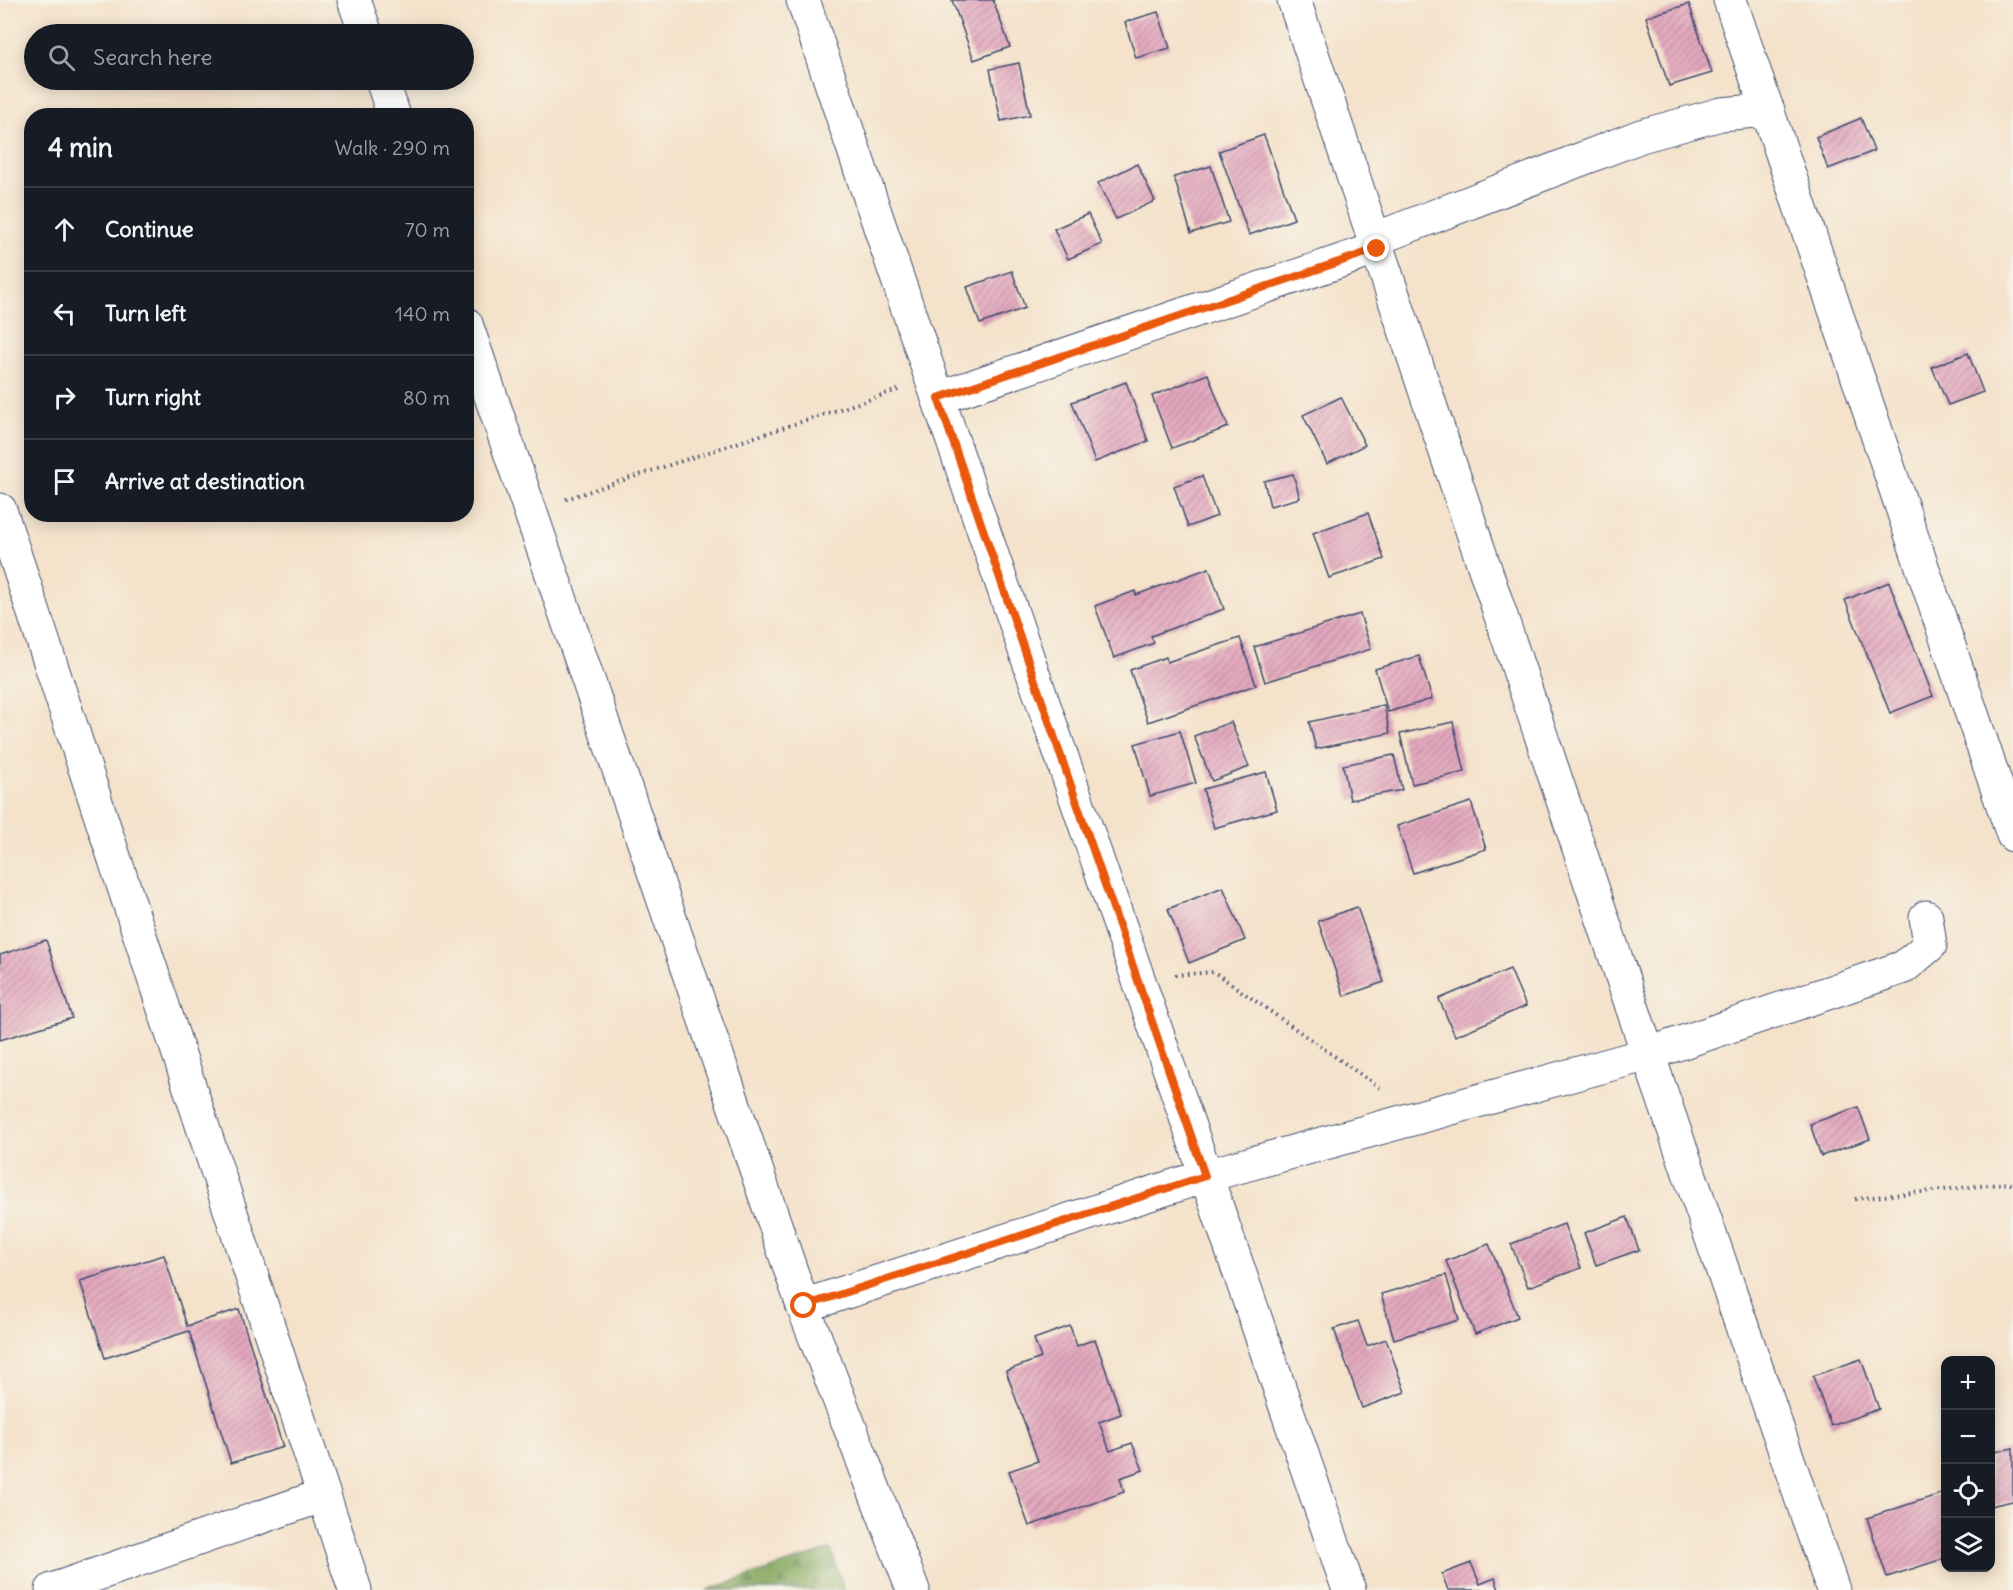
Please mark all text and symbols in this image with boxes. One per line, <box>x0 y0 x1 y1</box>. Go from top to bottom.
search box <box>24 24 474 90</box>
icon: search <box>45 41 78 74</box>
text: Search here <box>93 43 212 71</box>
text: 4 min <box>48 131 113 164</box>
text: Walk · 290 m <box>335 135 450 160</box>
icon: ahead <box>48 213 81 246</box>
text: Continue <box>105 215 194 243</box>
text: 70 m <box>405 217 450 242</box>
route end <box>1363 235 1389 261</box>
icon: left <box>48 297 81 330</box>
text: Turn left <box>105 299 186 327</box>
text: 140 m <box>395 301 450 326</box>
icon: right <box>48 381 81 414</box>
text: Turn right <box>105 383 201 411</box>
text: 80 m <box>403 385 450 410</box>
icon: arrive <box>48 465 81 498</box>
text: Arrive at destination <box>105 467 305 495</box>
route start <box>790 1292 816 1318</box>
map controls <box>1941 1356 1995 1572</box>
button: + <box>1941 1356 1995 1410</box>
button: − <box>1941 1410 1995 1464</box>
button: locate <box>1941 1464 1995 1518</box>
button: layers <box>1941 1518 1995 1572</box>

